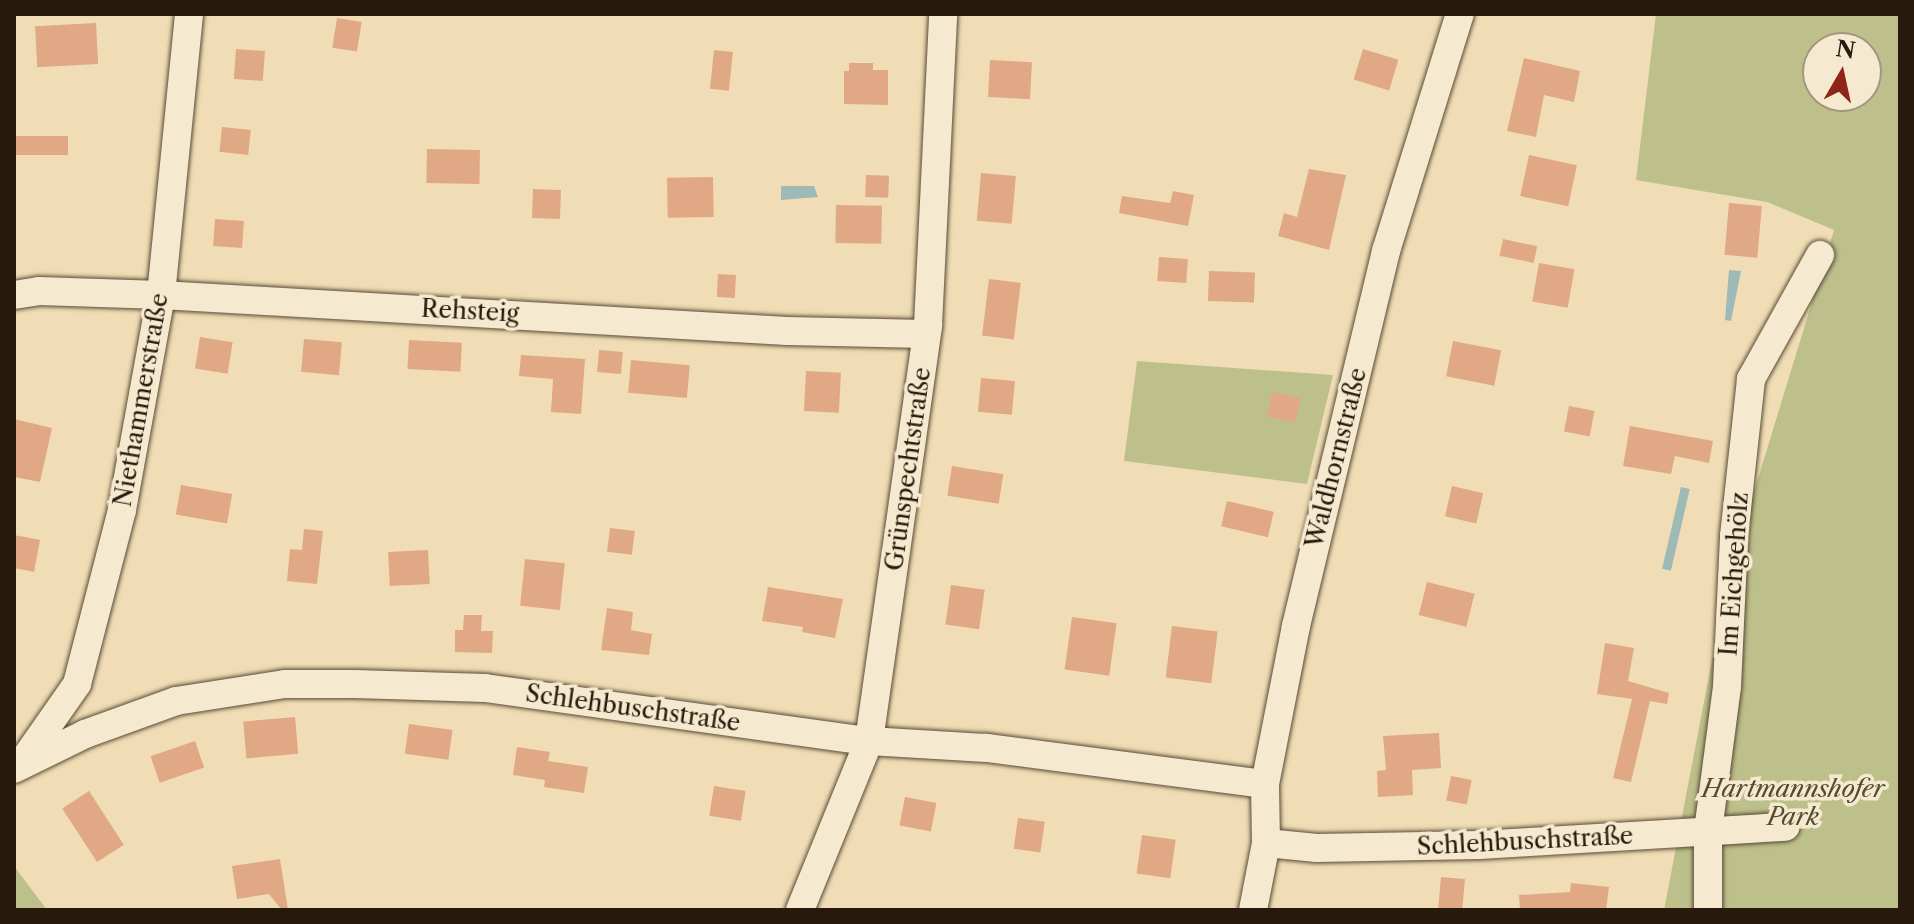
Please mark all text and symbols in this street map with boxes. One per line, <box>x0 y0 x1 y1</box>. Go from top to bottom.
north arrow <box>1802 32 1882 112</box>
text: N <box>1834 35 1857 65</box>
street label: Niethammerstraße <box>108 291 174 509</box>
street label: Rehsteig <box>420 294 520 328</box>
street label: Grünspechtstraße <box>879 365 937 573</box>
street label: Waldhornstraße <box>1300 365 1372 551</box>
street label: Im Eichgehölz <box>1714 491 1754 657</box>
street label: Schlehbuschstraße <box>524 679 742 737</box>
park label: Hartmannshofer Park <box>1701 775 1885 831</box>
street label: Schlehbuschstraße <box>1416 821 1634 861</box>

